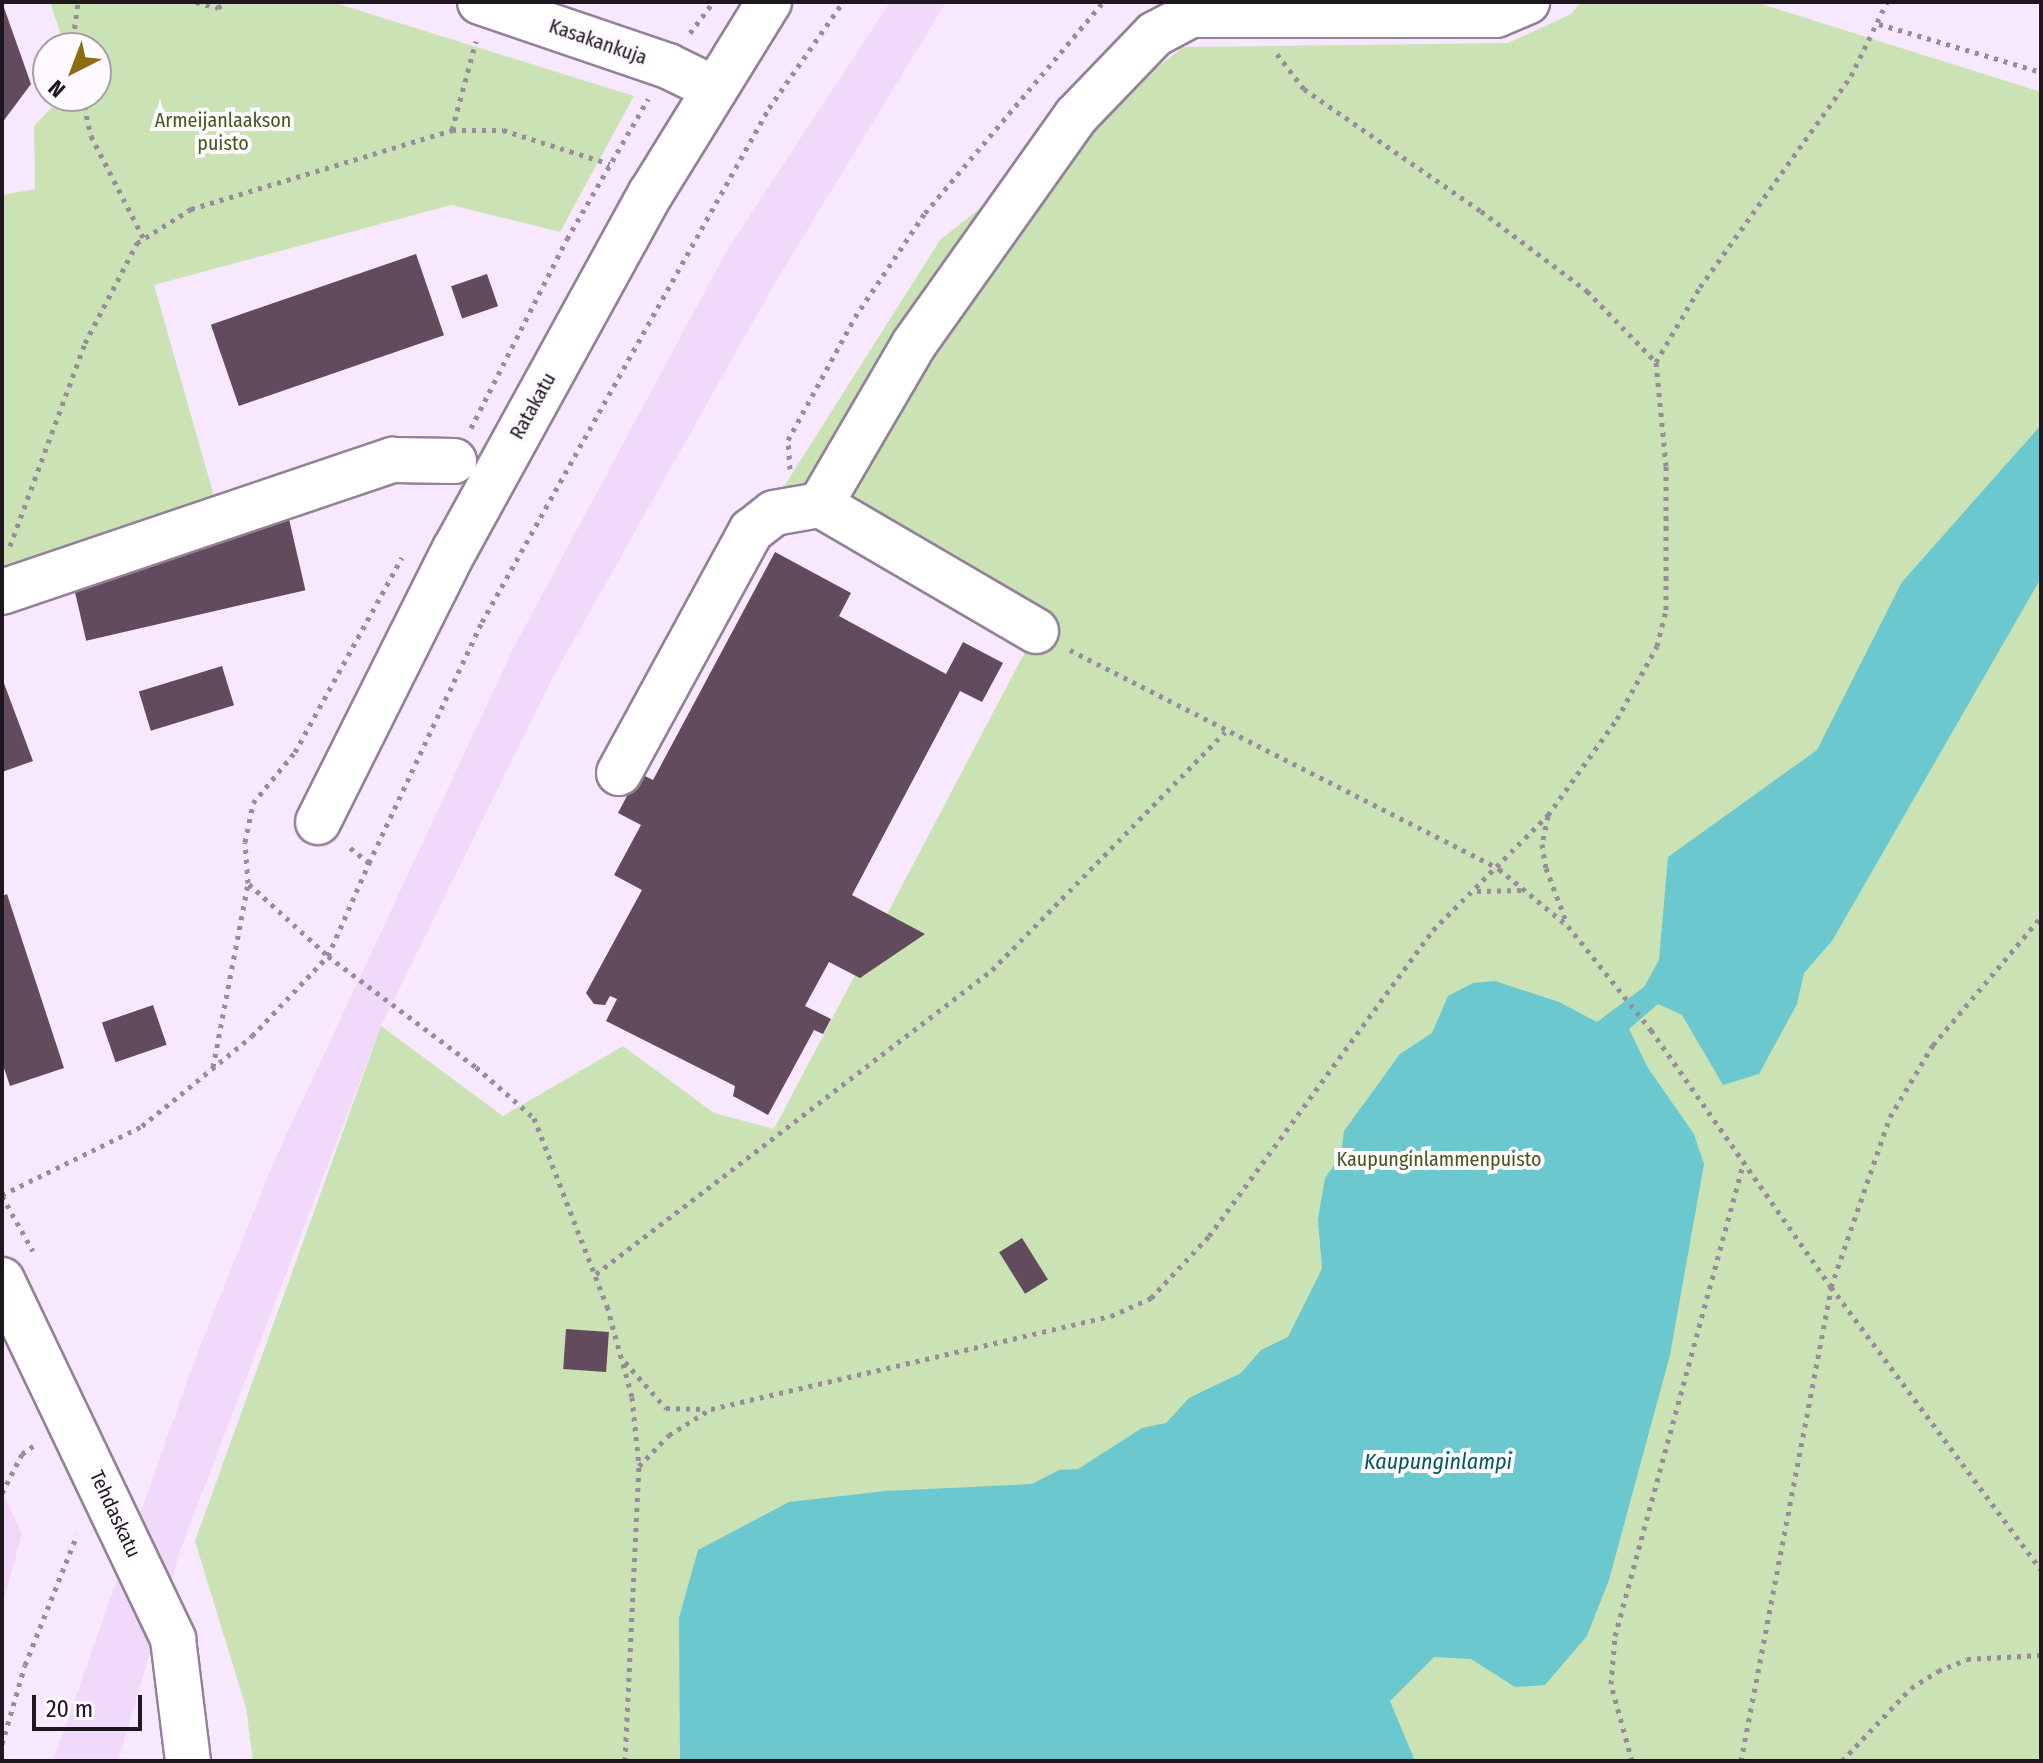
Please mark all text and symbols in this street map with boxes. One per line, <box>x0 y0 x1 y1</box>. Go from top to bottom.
street label: Kasakankuja <box>546 14 650 70</box>
north arrow <box>32 32 112 112</box>
text: N <box>43 74 71 103</box>
park label: Armeijanlaakson puisto <box>155 108 291 155</box>
street label: Ratakatu <box>505 368 561 444</box>
park label: Kaupunginlammenpuisto <box>1337 1147 1541 1171</box>
water label: Kaupunginlampi <box>1364 1449 1512 1475</box>
street label: Tehdaskatu <box>84 1467 146 1561</box>
scale bar <box>36 1679 146 1729</box>
text: 20 m <box>46 1695 93 1723</box>

